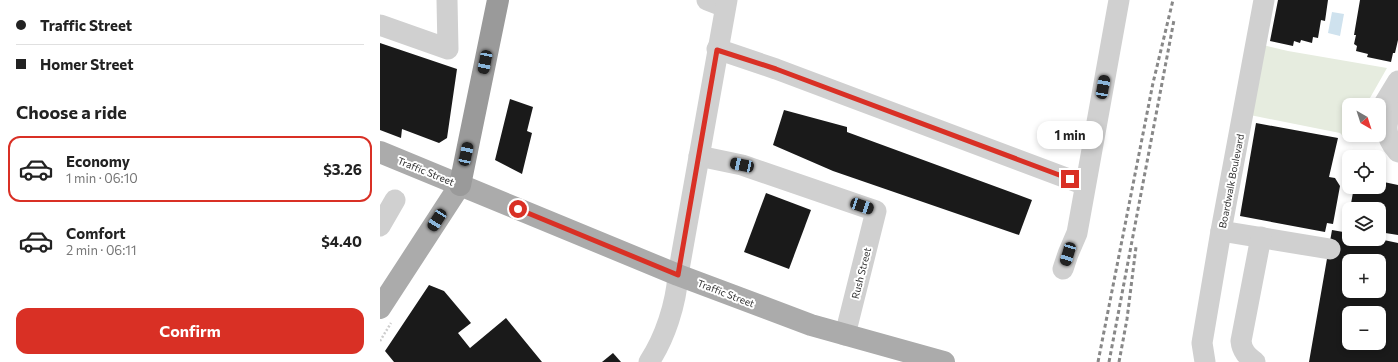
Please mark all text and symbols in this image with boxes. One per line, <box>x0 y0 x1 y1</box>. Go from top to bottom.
text: Traffic Street <box>40 16 132 34</box>
car <box>477 49 493 75</box>
text: Homer Street <box>40 55 134 73</box>
car <box>1095 74 1111 100</box>
north arrow <box>1342 98 1386 142</box>
map controls <box>1342 98 1386 350</box>
text: Choose a ride <box>16 101 127 123</box>
callout: 1 min <box>1037 121 1103 149</box>
text: 1 min <box>1055 127 1085 143</box>
street label: Boardwalk Boulevard <box>1216 133 1246 229</box>
car <box>458 141 474 167</box>
button: locate <box>1342 150 1386 194</box>
icon: car <box>18 151 54 187</box>
text: Economy <box>66 152 130 170</box>
street label: Traffic Street <box>396 154 456 188</box>
car <box>729 157 755 173</box>
text: $3.26 <box>323 160 362 178</box>
text: 1 min · 06:10 <box>66 170 138 186</box>
route end <box>1061 170 1079 188</box>
car <box>849 196 875 216</box>
route start <box>509 200 527 218</box>
button: layers <box>1342 202 1386 246</box>
car <box>425 207 449 233</box>
icon: car <box>18 223 54 259</box>
text: Comfort <box>66 224 126 242</box>
text: $4.40 <box>321 232 362 250</box>
car <box>1059 241 1077 267</box>
text: 2 min · 06:11 <box>66 242 136 258</box>
street label: Rush Street <box>849 246 873 300</box>
button: + <box>1342 254 1386 298</box>
street label: Traffic Street <box>696 277 756 309</box>
button: − <box>1342 306 1386 350</box>
button: Confirm <box>16 308 364 354</box>

